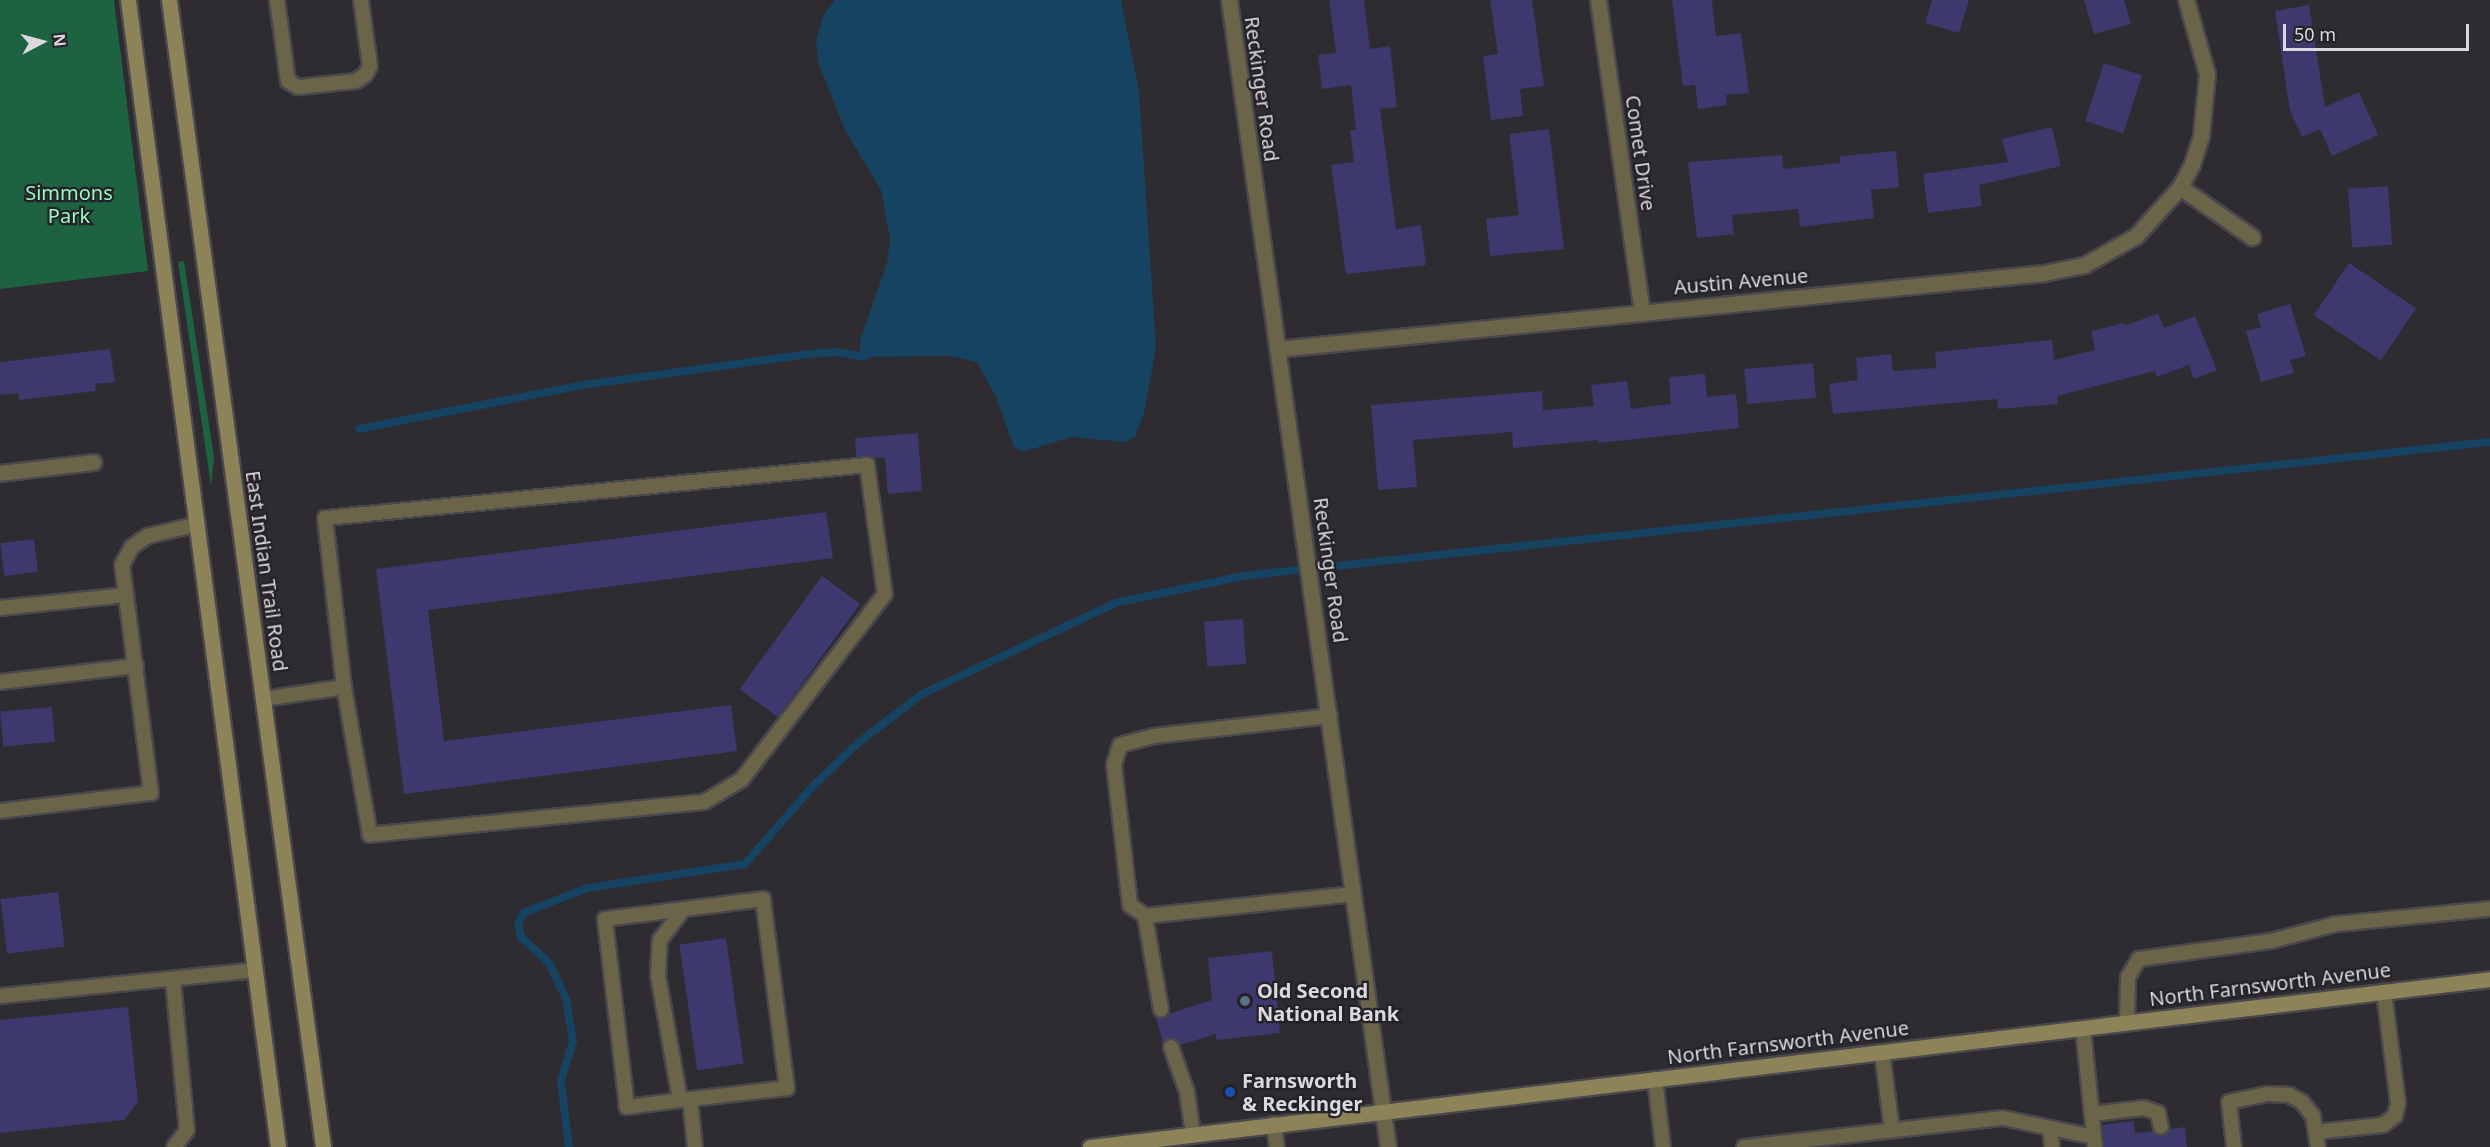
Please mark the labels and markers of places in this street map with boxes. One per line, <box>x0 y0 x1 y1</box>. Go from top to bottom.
place label: Old Second National Bank <box>1257 978 1399 1025</box>
marker: Old Second National Bank <box>1238 994 1252 1008</box>
place label: Farnsworth & Reckinger <box>1242 1068 1362 1115</box>
marker: Farnsworth & Reckinger <box>1223 1085 1237 1099</box>

